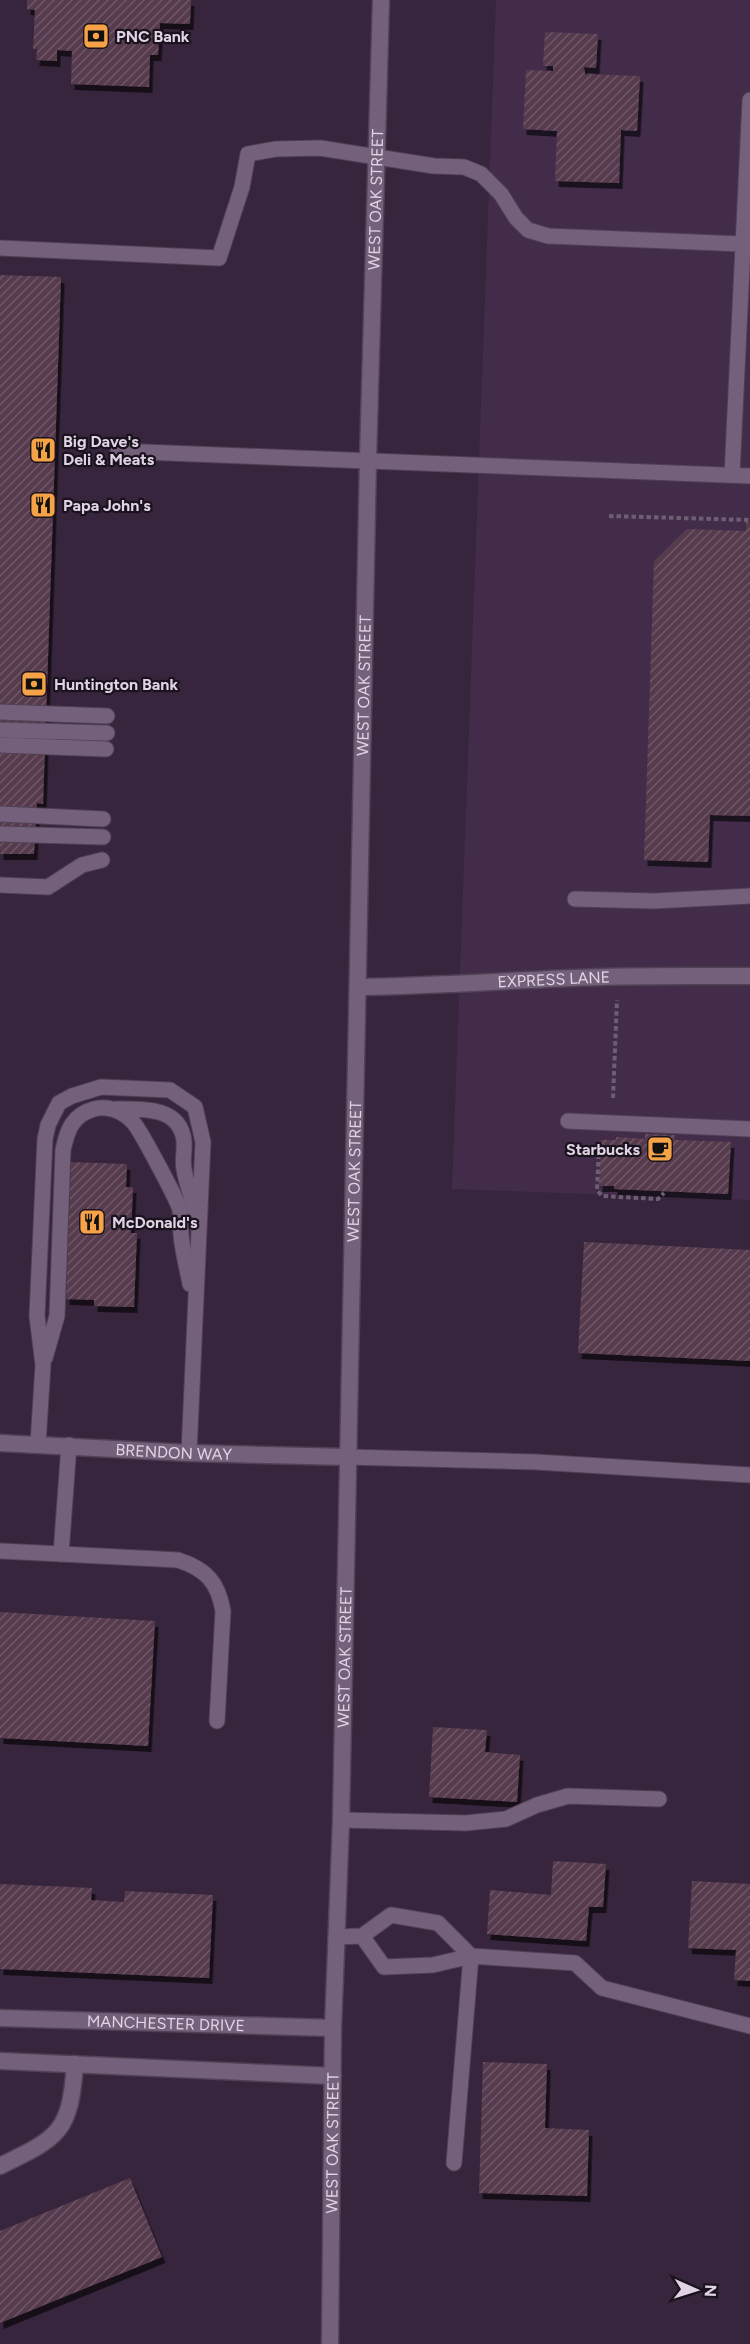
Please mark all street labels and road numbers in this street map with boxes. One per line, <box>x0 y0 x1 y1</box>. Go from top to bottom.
street label: WEST OAK STREET <box>364 129 387 270</box>
street label: WEST OAK STREET <box>353 615 375 756</box>
street label: EXPRESS LANE <box>497 968 610 992</box>
street label: WEST OAK STREET <box>343 1100 365 1242</box>
street label: BRENDON WAY <box>115 1440 233 1464</box>
street label: WEST OAK STREET <box>334 1586 356 1728</box>
street label: MANCHESTER DRIVE <box>87 2012 245 2035</box>
street label: WEST OAK STREET <box>322 2072 343 2214</box>

